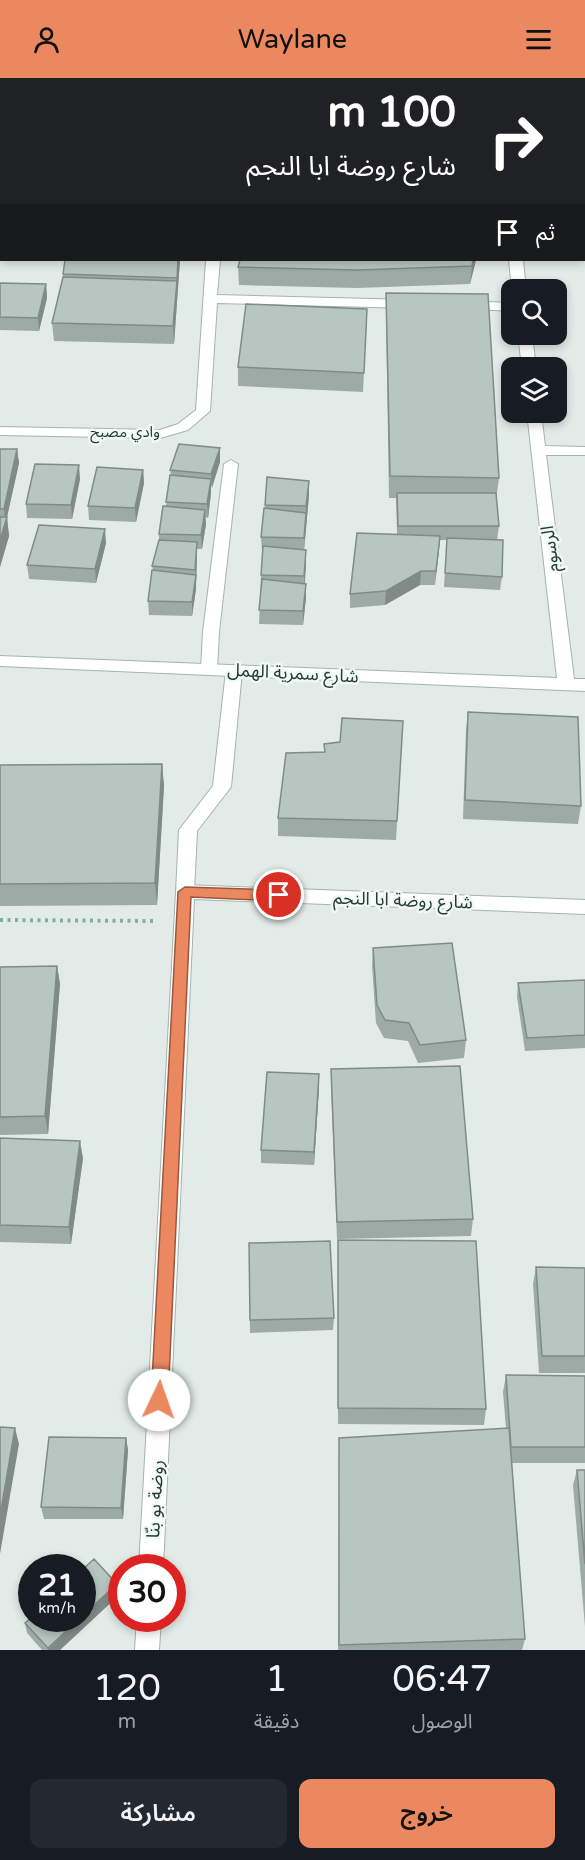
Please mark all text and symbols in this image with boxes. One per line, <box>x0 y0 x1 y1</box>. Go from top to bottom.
icon: person <box>30 23 63 56</box>
text: Waylane <box>238 23 347 56</box>
icon: menu <box>522 23 555 56</box>
text: 100 m <box>327 87 456 138</box>
icon: right <box>477 102 555 180</box>
text: شارع روضة ابا النجم <box>246 150 456 183</box>
icon: arrive <box>491 216 524 249</box>
text: ثم <box>536 220 555 246</box>
map controls <box>501 279 567 423</box>
button: search <box>501 279 567 345</box>
button: layers <box>501 357 567 423</box>
street label: وادي مصبح <box>90 423 160 444</box>
street label: الرسوم <box>536 524 567 574</box>
street label: شارع سمرية الهمل <box>227 659 359 690</box>
pin <box>253 869 304 920</box>
icon: arrive <box>262 878 295 911</box>
street label: شارع روضة ابا النجم <box>333 887 473 916</box>
position arrow <box>127 1368 191 1432</box>
street label: روضة بو بنّا <box>142 1459 168 1539</box>
speed limit sign: 30 <box>108 1554 186 1632</box>
text: 21 <box>38 1567 76 1604</box>
text: km/h <box>38 1599 76 1617</box>
text: 1 <box>265 1658 288 1701</box>
text: 06:47 <box>392 1658 492 1701</box>
text: 120 <box>93 1667 161 1710</box>
text: m <box>118 1710 136 1734</box>
text: دقيقة <box>254 1710 299 1734</box>
text: الوصول <box>412 1710 473 1734</box>
button: مشاركة <box>30 1779 287 1848</box>
button: خروج <box>299 1779 555 1848</box>

